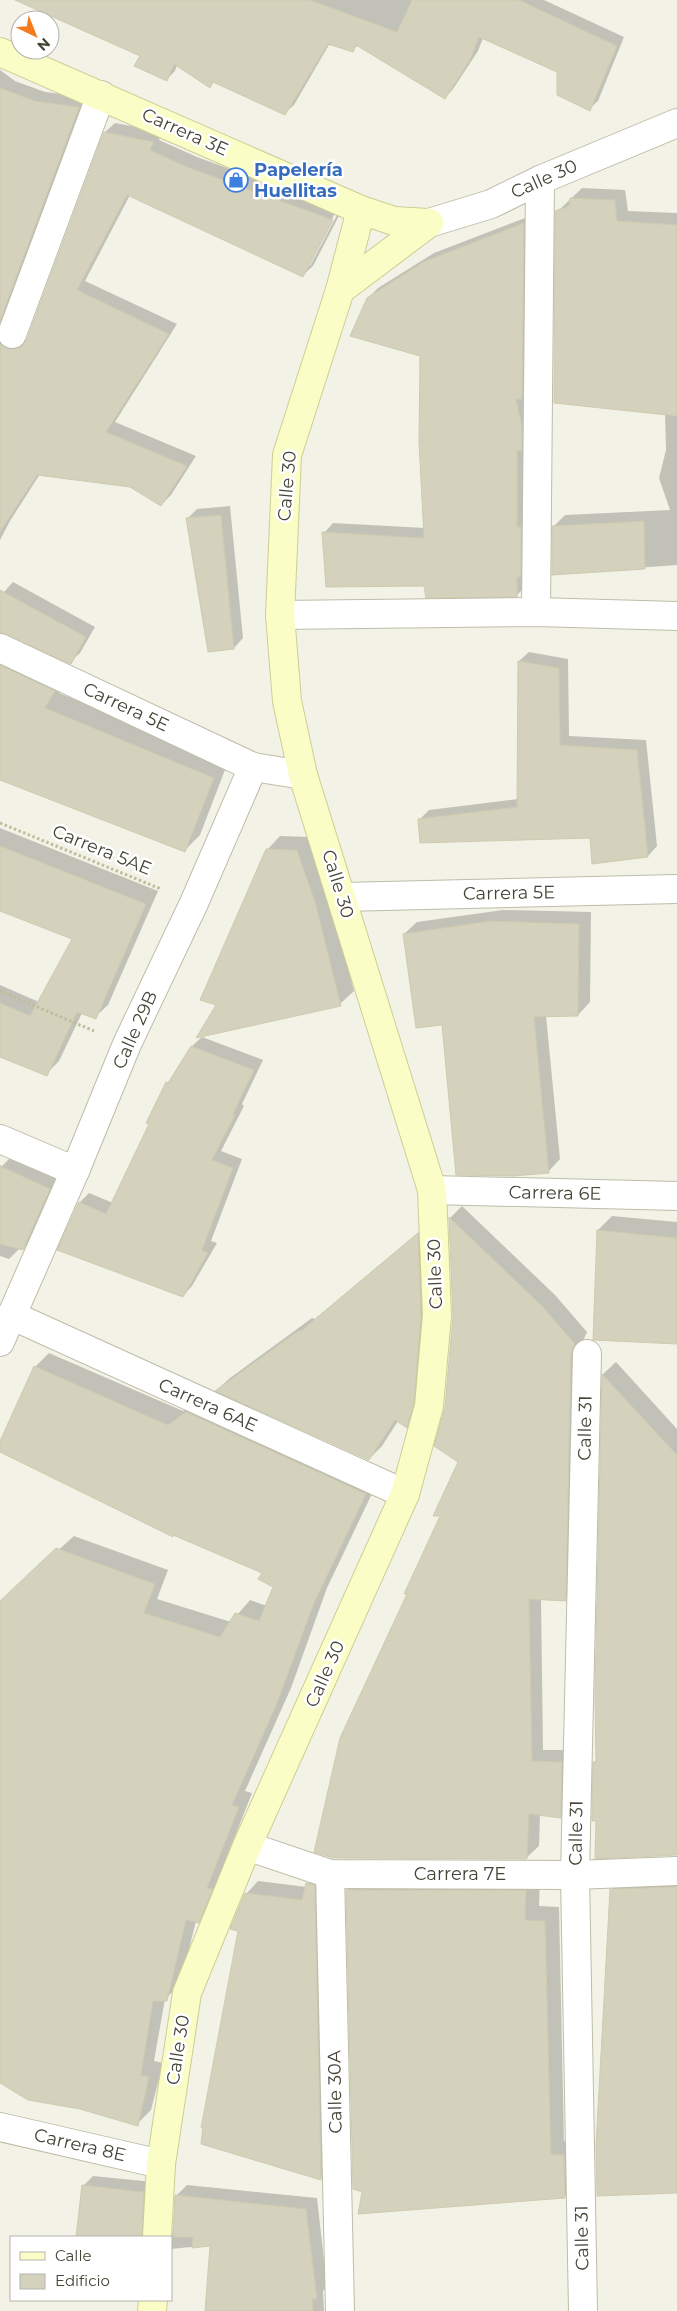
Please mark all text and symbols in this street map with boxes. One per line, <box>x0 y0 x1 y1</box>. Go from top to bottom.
north arrow <box>10 10 60 60</box>
text: N <box>34 34 54 55</box>
street label: Carrera 3E <box>138 103 232 161</box>
street label: Calle 30 <box>507 155 581 203</box>
place label: Papelería Huellitas <box>254 159 343 202</box>
shop icon: Papelería Huellitas <box>223 167 249 193</box>
street label: Calle 30 <box>273 450 301 522</box>
street label: Carrera 5E <box>80 678 172 736</box>
street label: Carrera 5AE <box>49 820 155 880</box>
street label: Calle 30 <box>317 847 359 921</box>
street label: Carrera 5E <box>463 881 555 905</box>
street label: Calle 29B <box>108 987 162 1073</box>
street label: Carrera 6E <box>508 1181 602 1205</box>
street label: Calle 30 <box>423 1238 447 1310</box>
street label: Carrera 6AE <box>155 1373 261 1437</box>
street label: Calle 31 <box>573 1395 597 1461</box>
street label: Calle 30 <box>301 1637 349 1711</box>
street label: Calle 31 <box>564 1800 588 1866</box>
street label: Carrera 7E <box>414 1863 506 1885</box>
street label: Calle 30 <box>162 2013 194 2087</box>
street label: Calle 30A <box>323 2050 347 2134</box>
street label: Carrera 8E <box>32 2124 128 2166</box>
street label: Calle 31 <box>570 2205 594 2271</box>
legend <box>10 2236 172 2301</box>
text: Calle <box>55 2246 92 2265</box>
text: Edificio <box>55 2271 110 2290</box>

